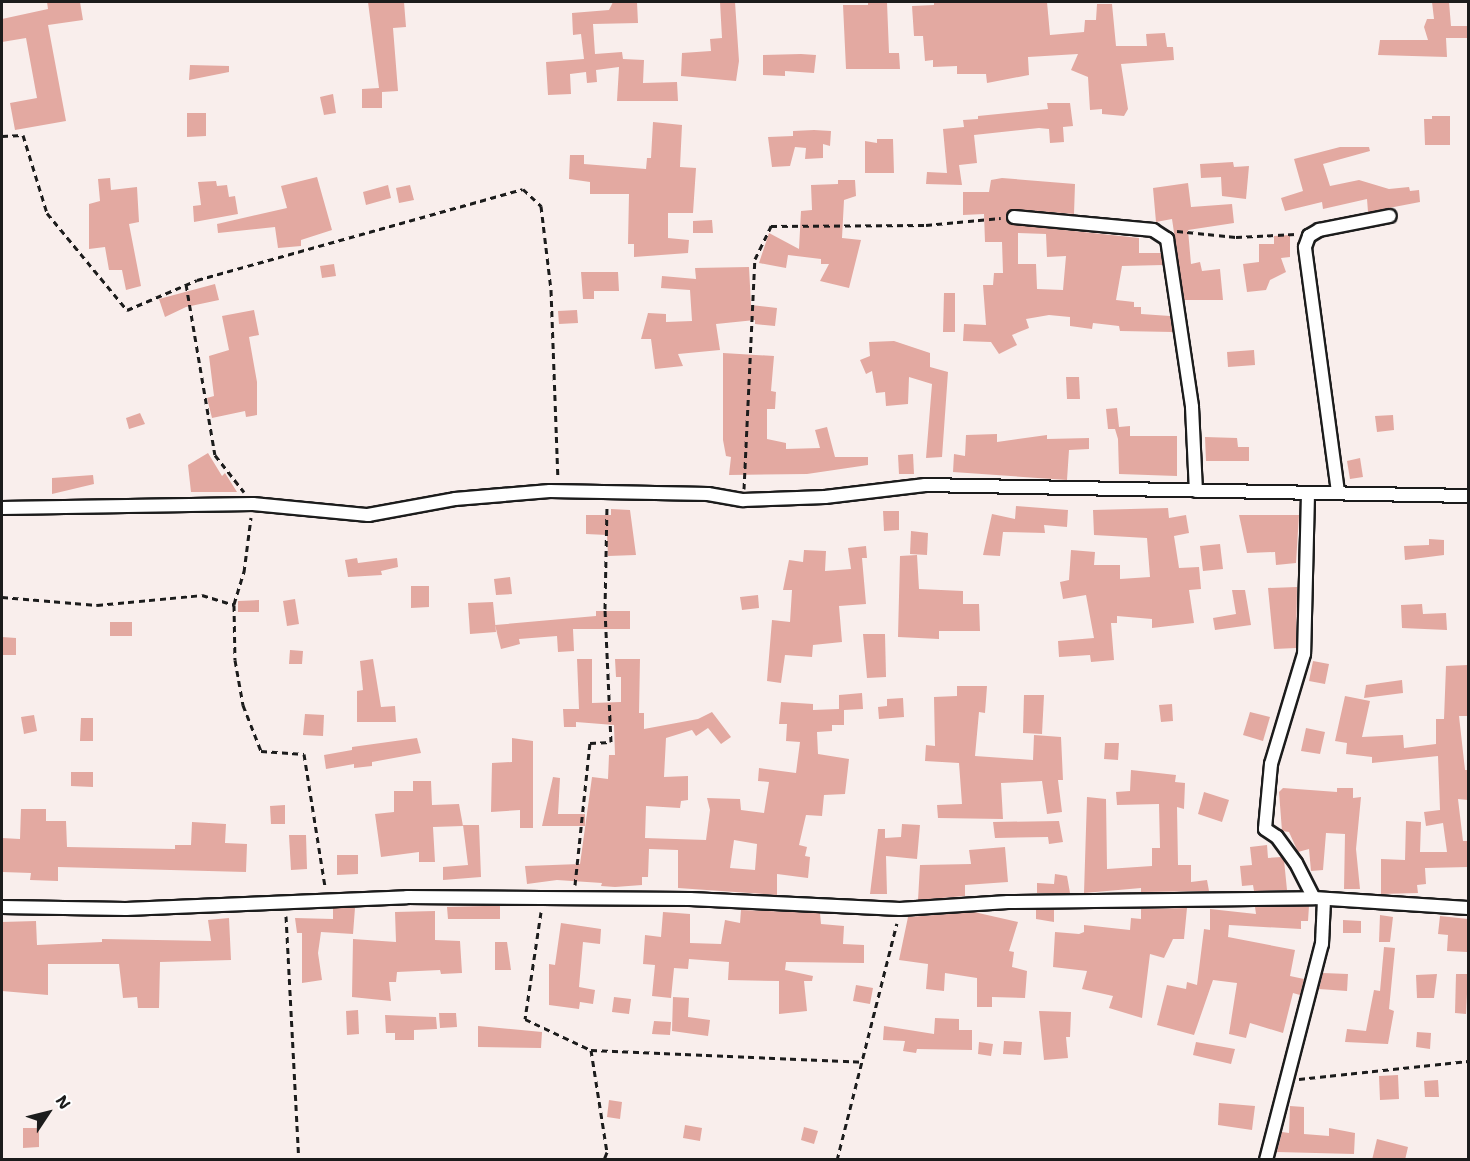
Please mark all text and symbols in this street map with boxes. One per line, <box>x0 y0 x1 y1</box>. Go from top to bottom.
north arrow <box>18 1083 78 1143</box>
text: N <box>51 1091 75 1114</box>

